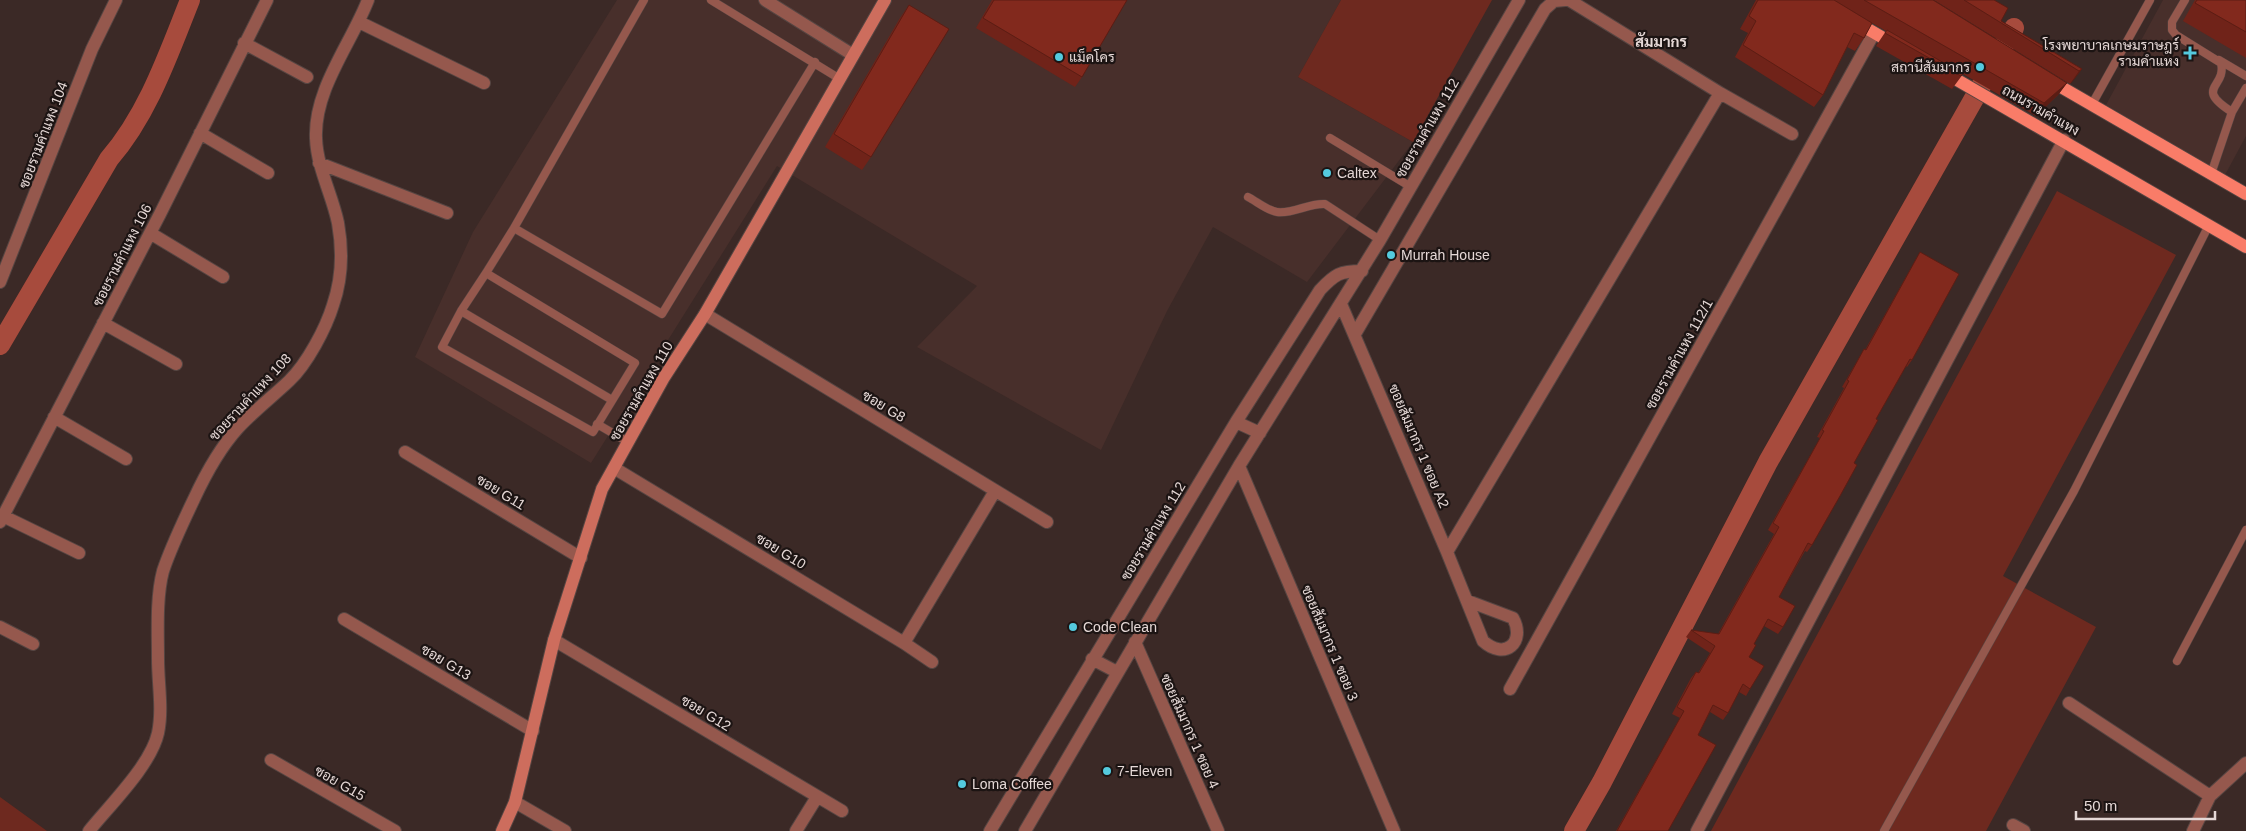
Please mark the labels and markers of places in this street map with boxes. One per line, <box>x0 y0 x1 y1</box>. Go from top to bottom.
place label: โรงพยาบาลเกษมราษฎร์ รามคำแหง <box>2042 36 2179 69</box>
marker: โรงพยาบาลเกษมราษฎร์ รามคำแหง <box>2183 46 2197 60</box>
place label: แม็คโคร <box>1069 48 1115 65</box>
marker: แม็คโคร <box>1053 51 1065 63</box>
place label: สถานีสัมมากร <box>1891 58 1970 75</box>
marker: สถานีสัมมากร <box>1974 61 1986 73</box>
place label: Caltex <box>1337 165 1377 181</box>
marker: Caltex <box>1321 167 1333 179</box>
place label: Murrah House <box>1401 247 1490 263</box>
marker: Murrah House <box>1385 249 1397 261</box>
place label: Code Clean <box>1083 619 1157 635</box>
marker: Code Clean <box>1067 621 1079 633</box>
place label: 7-Eleven <box>1117 763 1172 779</box>
marker: 7-Eleven <box>1101 765 1113 777</box>
place label: Loma Coffee <box>972 776 1052 792</box>
marker: Loma Coffee <box>956 778 968 790</box>

